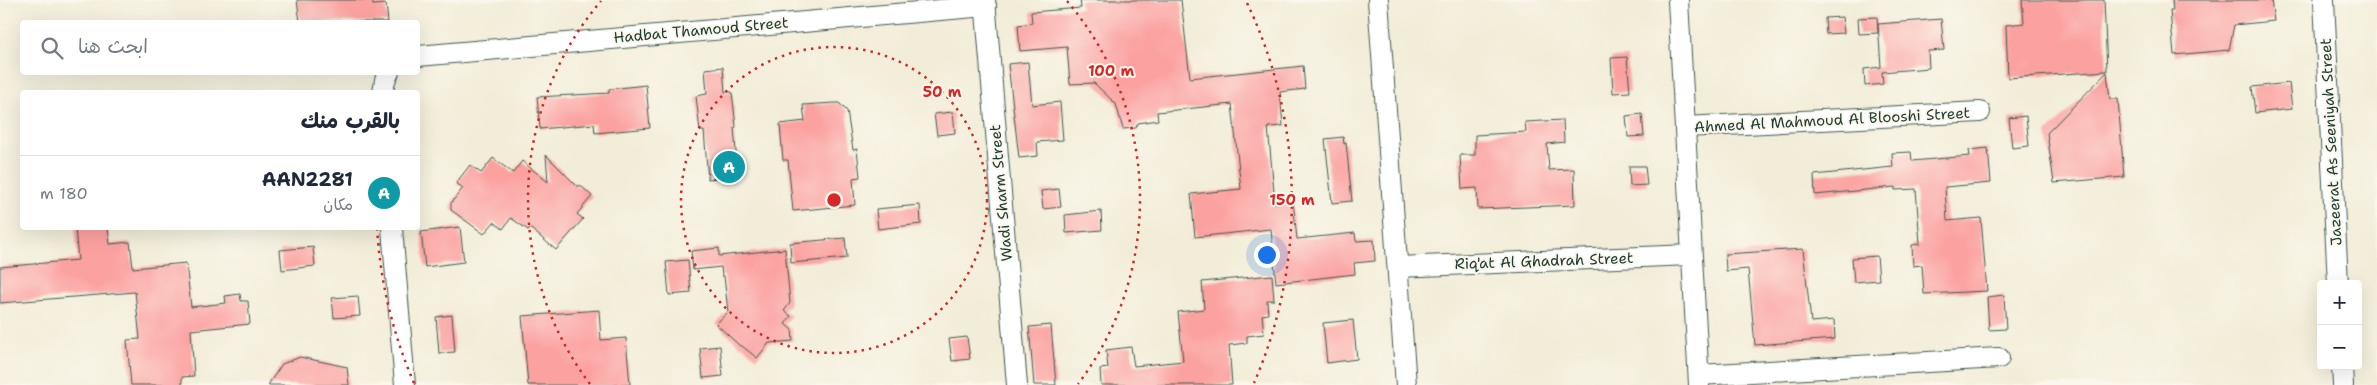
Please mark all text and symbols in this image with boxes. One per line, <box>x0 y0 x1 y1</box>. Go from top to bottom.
street label: Hadbat Thamoud Street <box>613 12 789 48</box>
search box <box>20 20 420 75</box>
icon: search <box>38 34 66 62</box>
text: ابحث هنا <box>78 34 148 59</box>
street label: Jazeerat As Seeniyah Street <box>2316 38 2346 246</box>
text: 100 m <box>1088 61 1134 81</box>
text: 50 m <box>923 82 962 102</box>
street label: Ahmed Al Mahmoud Al Blooshi Street <box>1694 103 1970 137</box>
text: بالقرب منك <box>301 107 400 135</box>
street label: Wadi Sharm Street <box>985 124 1017 262</box>
pin: A <box>713 148 745 186</box>
text: AAN2281 <box>262 167 353 192</box>
text: 180 m <box>40 183 88 204</box>
text: A <box>378 183 390 204</box>
text: 150 m <box>1269 190 1315 210</box>
centre of rings <box>825 191 843 209</box>
text: مكان <box>323 194 353 215</box>
your location <box>1254 242 1280 268</box>
street label: Riq'at Al Ghadrah Street <box>1454 248 1634 274</box>
map controls <box>2317 280 2362 370</box>
button: + <box>2317 280 2362 325</box>
button: − <box>2317 325 2362 370</box>

